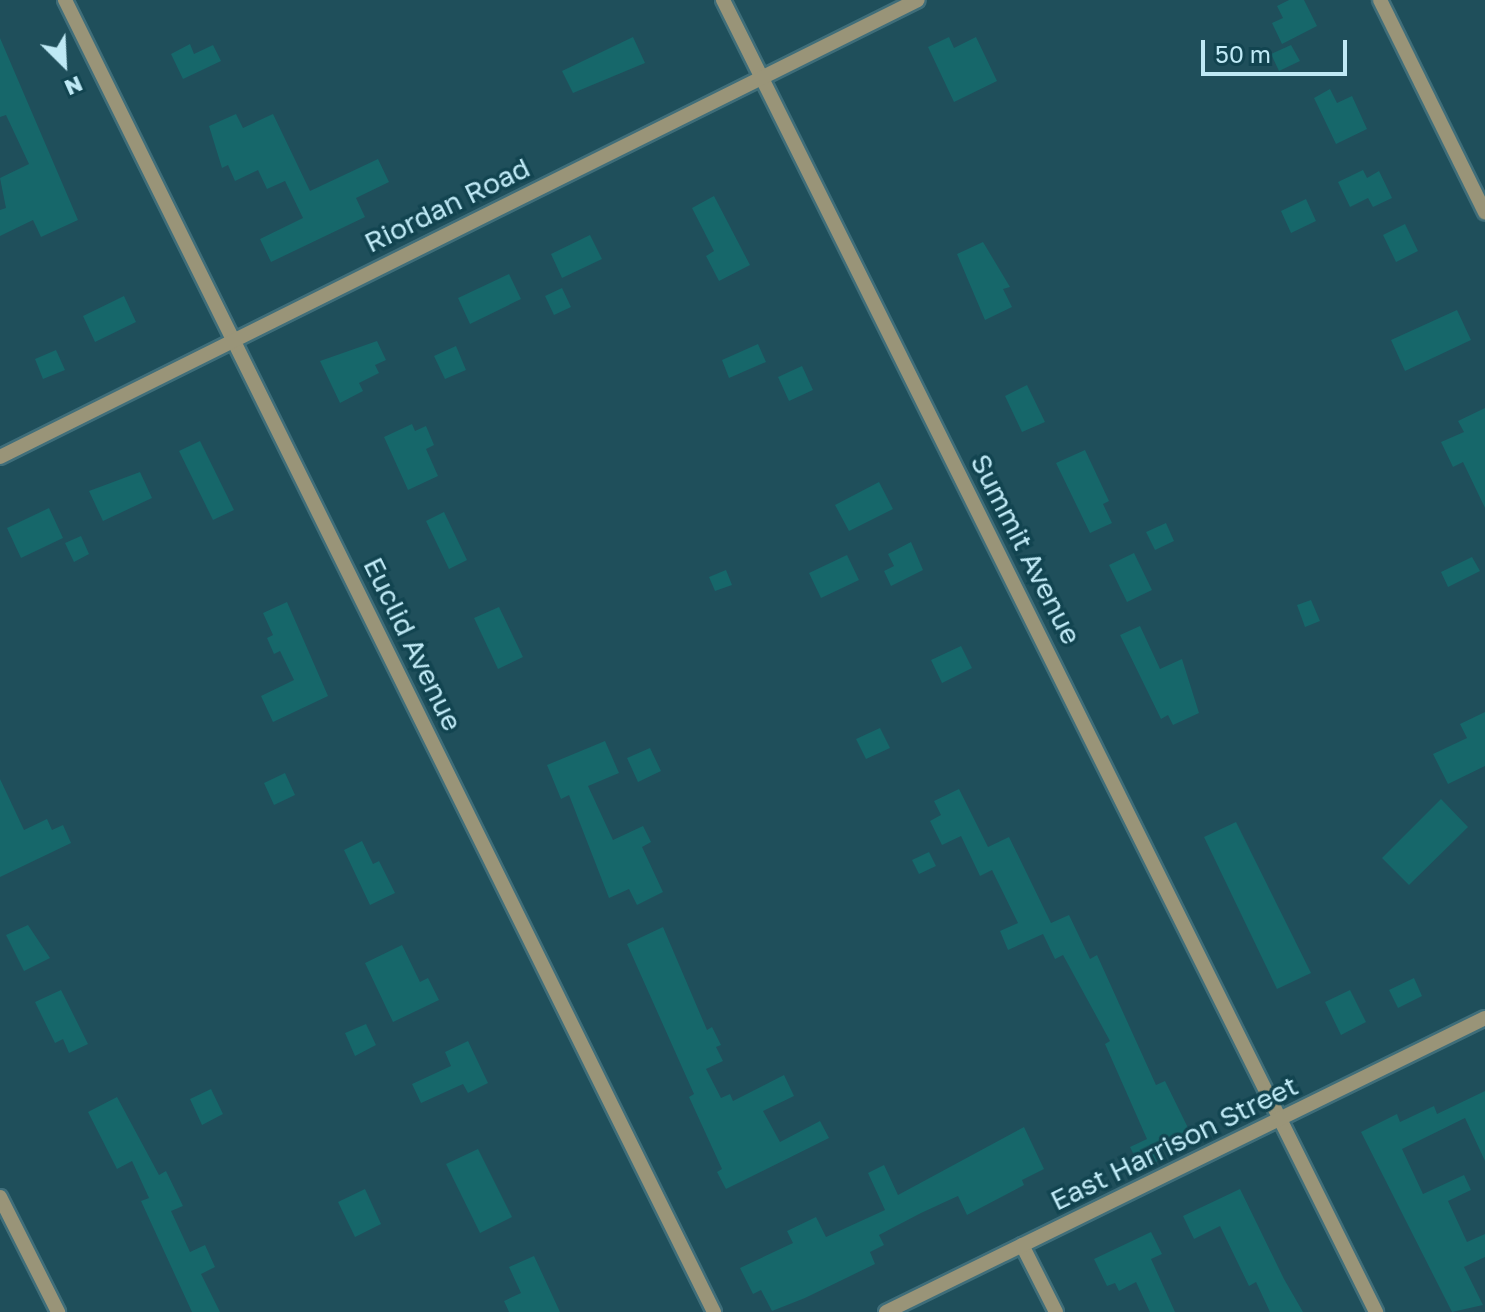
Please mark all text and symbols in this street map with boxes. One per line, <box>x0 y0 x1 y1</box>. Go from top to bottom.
north arrow <box>24 24 104 104</box>
scale bar <box>1205 24 1351 74</box>
text: 50 m <box>1215 39 1271 68</box>
text: N <box>61 71 87 102</box>
street label: Riordan Road <box>359 150 535 260</box>
street label: Summit Avenue <box>964 448 1088 650</box>
street label: Euclid Avenue <box>357 552 469 736</box>
street label: East Harrison Street <box>1045 1069 1303 1217</box>

